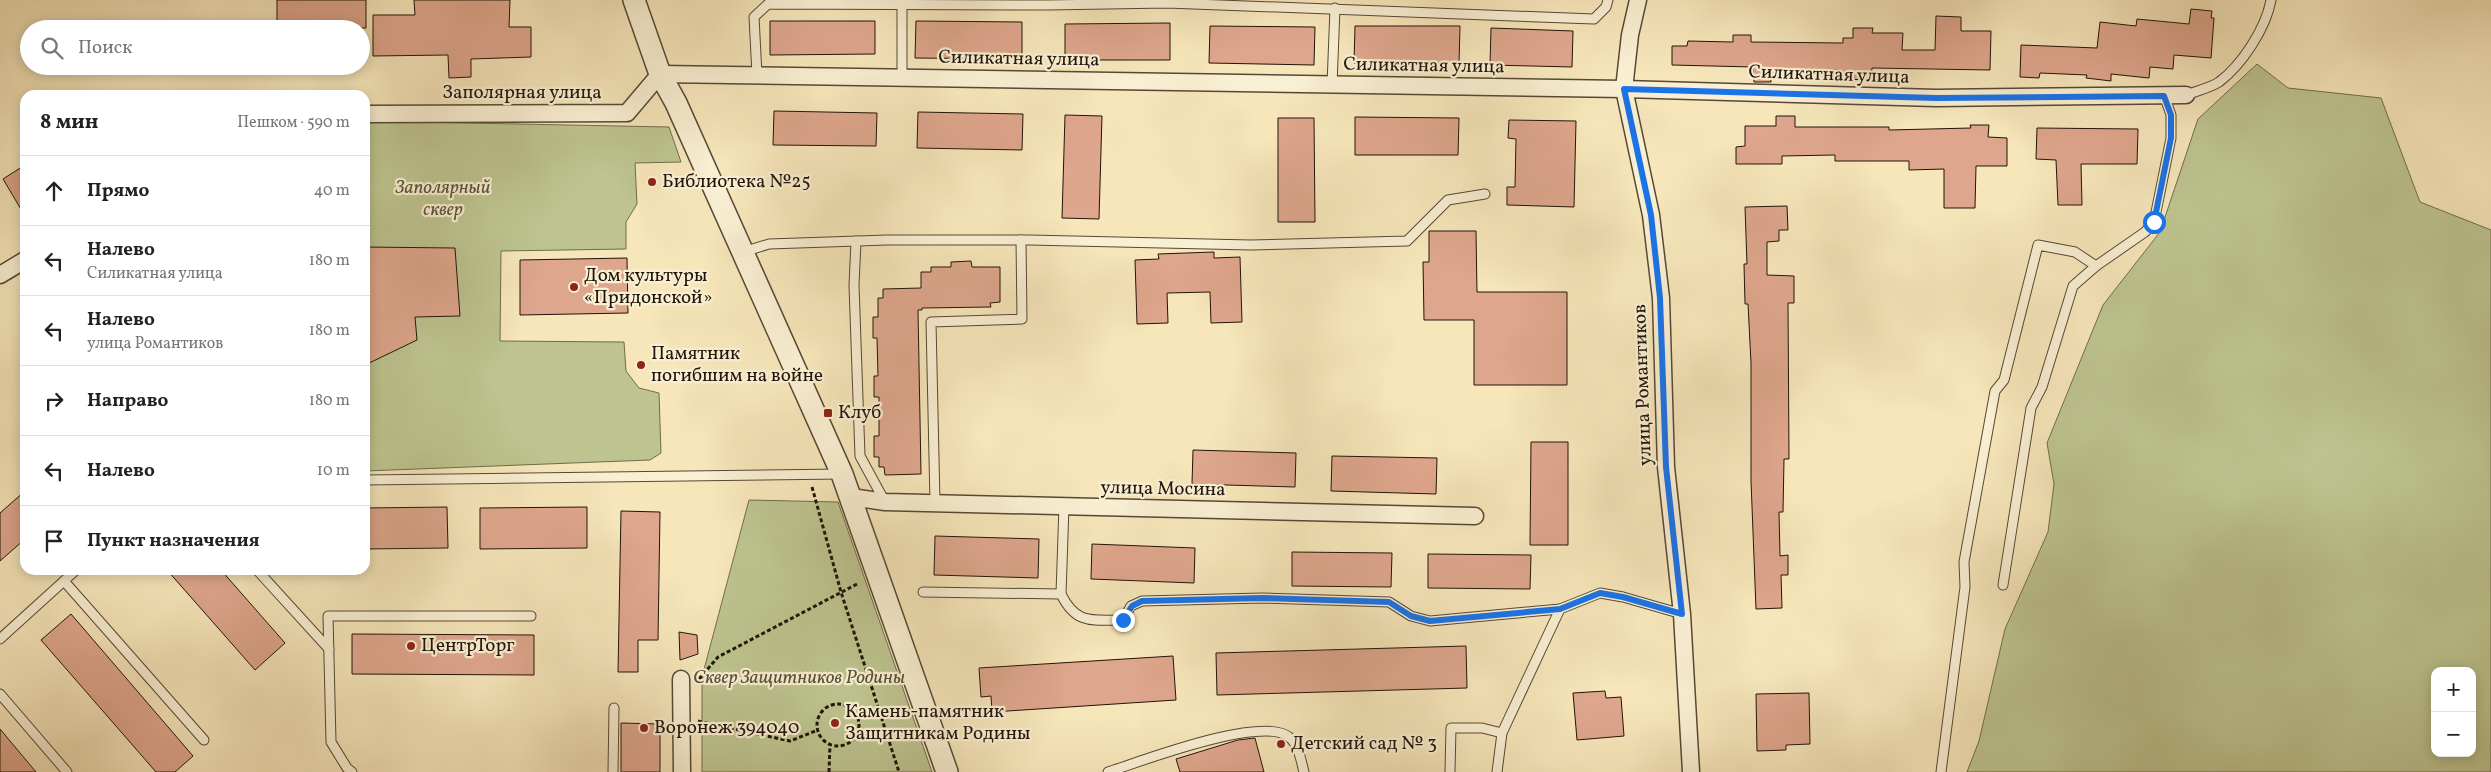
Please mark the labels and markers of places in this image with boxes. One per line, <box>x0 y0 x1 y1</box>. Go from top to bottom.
place label: Библиотека №25 <box>662 169 811 195</box>
marker: Библиотека №25 <box>646 176 658 188</box>
place label: Дом культуры «Придонской» <box>584 263 713 311</box>
marker: Дом культуры «Придонской» <box>568 281 580 293</box>
place label: Памятник погибшим на войне <box>651 341 823 389</box>
marker: Памятник погибшим на войне <box>635 359 647 371</box>
place label: Клуб <box>838 400 881 426</box>
marker: Клуб <box>822 407 834 419</box>
place label: ЦентрТорг <box>421 633 515 659</box>
marker: ЦентрТорг <box>405 640 417 652</box>
place label: Камень-памятник Защитникам Родины <box>845 699 1030 747</box>
place label: Воронеж 394040 <box>654 715 799 741</box>
marker: Камень-памятник Защитникам Родины <box>829 717 841 729</box>
marker: Воронеж 394040 <box>638 722 650 734</box>
place label: Детский сад № 3 <box>1291 731 1437 757</box>
marker: Детский сад № 3 <box>1275 738 1287 750</box>

